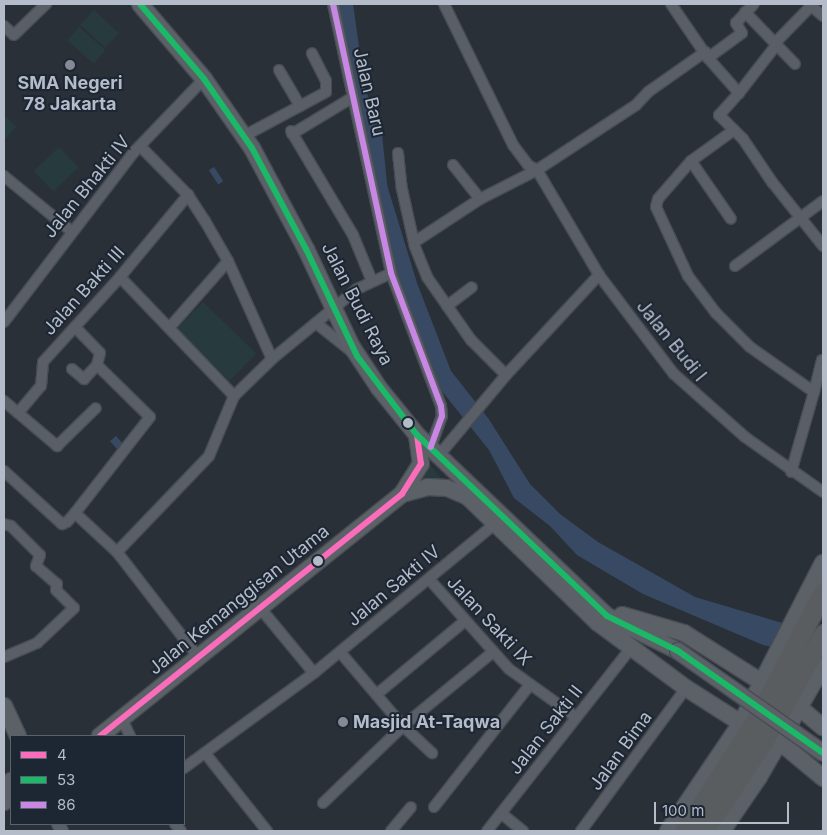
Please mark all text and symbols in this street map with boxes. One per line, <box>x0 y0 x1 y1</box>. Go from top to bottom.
street label: Jalan Baru <box>348 46 390 138</box>
marker: SMA Negeri 78 Jakarta <box>64 59 76 71</box>
place label: SMA Negeri 78 Jakarta <box>17 73 123 116</box>
street label: Jalan Bhakti IV <box>39 131 135 243</box>
street label: Jalan Budi Raya <box>317 239 397 369</box>
street label: Jalan Bakti III <box>38 242 130 340</box>
street label: Jalan Budi I <box>632 296 710 386</box>
unlabelled marker <box>403 418 413 428</box>
street label: Jalan Kemanggisan Utama <box>144 520 334 680</box>
street label: Jalan Sakti IV <box>343 541 445 631</box>
unlabelled marker <box>313 556 323 566</box>
street label: Jalan Sakti IX <box>442 572 536 670</box>
street label: Jalan Sakti II <box>505 681 587 779</box>
street label: Jalan Bima <box>585 707 657 795</box>
place label: Masjid At-Taqwa <box>353 711 500 733</box>
marker: Masjid At-Taqwa <box>337 716 349 728</box>
legend <box>10 735 185 825</box>
text: 4 <box>57 745 67 764</box>
text: 53 <box>57 770 75 789</box>
scale bar <box>657 792 792 824</box>
text: 86 <box>57 795 76 814</box>
text: 100 m <box>662 801 704 820</box>

